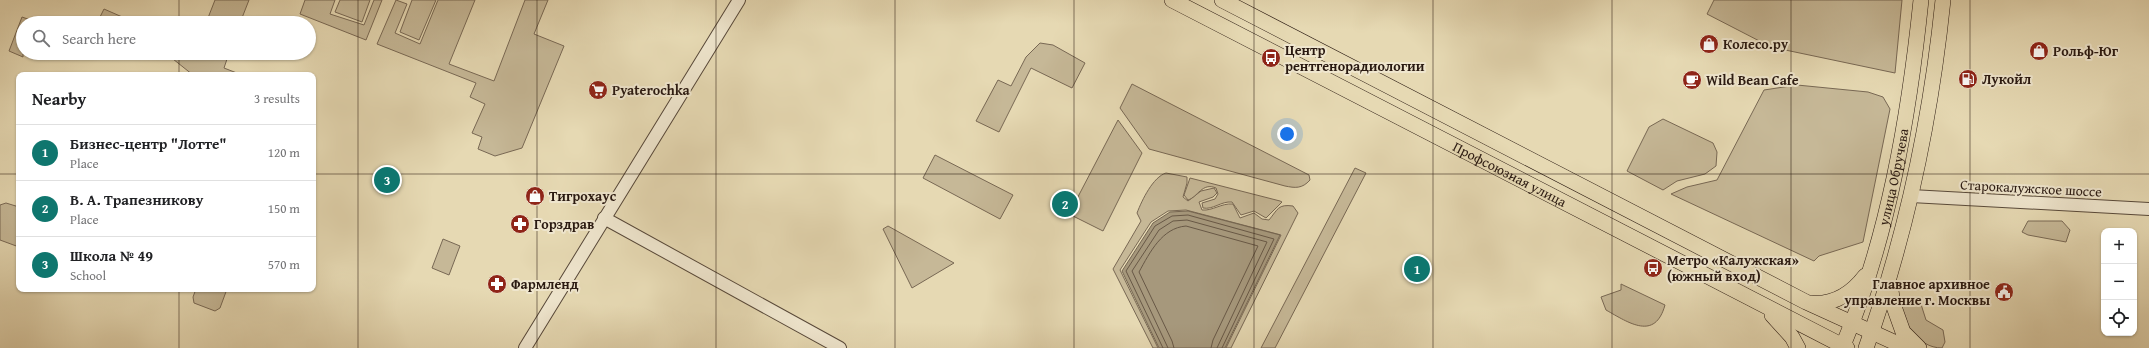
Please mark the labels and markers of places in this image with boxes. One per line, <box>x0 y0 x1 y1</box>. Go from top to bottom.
shop icon: Колесо.ру <box>1698 33 1720 55</box>
place label: Колесо.ру <box>1723 34 1789 54</box>
place label: Центр рентгенорадиологии <box>1285 40 1425 76</box>
shop icon: Рольф-Юг <box>2028 40 2050 62</box>
place label: Рольф-Юг <box>2053 41 2119 61</box>
bus stop icon: Центр рентгенорадиологии <box>1260 47 1282 69</box>
fuel station icon: Лукойл <box>1957 68 1979 90</box>
cafe icon: Wild Bean Cafe <box>1681 69 1703 91</box>
place label: Лукойл <box>1982 69 2031 89</box>
place label: Wild Bean Cafe <box>1706 70 1799 90</box>
supermarket icon: Pyaterochka <box>587 79 609 101</box>
place label: Pyaterochka <box>612 80 691 100</box>
pin: 3 <box>374 165 400 195</box>
shop icon: Тигрохаус <box>524 185 546 207</box>
place label: Тигрохаус <box>549 186 617 206</box>
pin: 2 <box>1052 189 1078 219</box>
pharmacy icon: Горздрав <box>509 213 531 235</box>
place label: Горздрав <box>534 214 594 234</box>
place label: Метро «Калужская» (южный вход) <box>1667 250 1799 286</box>
pin: 1 <box>1404 254 1430 284</box>
bus stop icon: Метро «Калужская» (южный вход) <box>1642 257 1664 279</box>
pharmacy icon: Фармленд <box>486 273 508 295</box>
place label: Фармленд <box>511 274 579 294</box>
place label: Главное архивное управление г. Москвы <box>1843 274 1990 310</box>
public building icon: Главное архивное управление г. Москвы <box>1993 281 2015 303</box>

